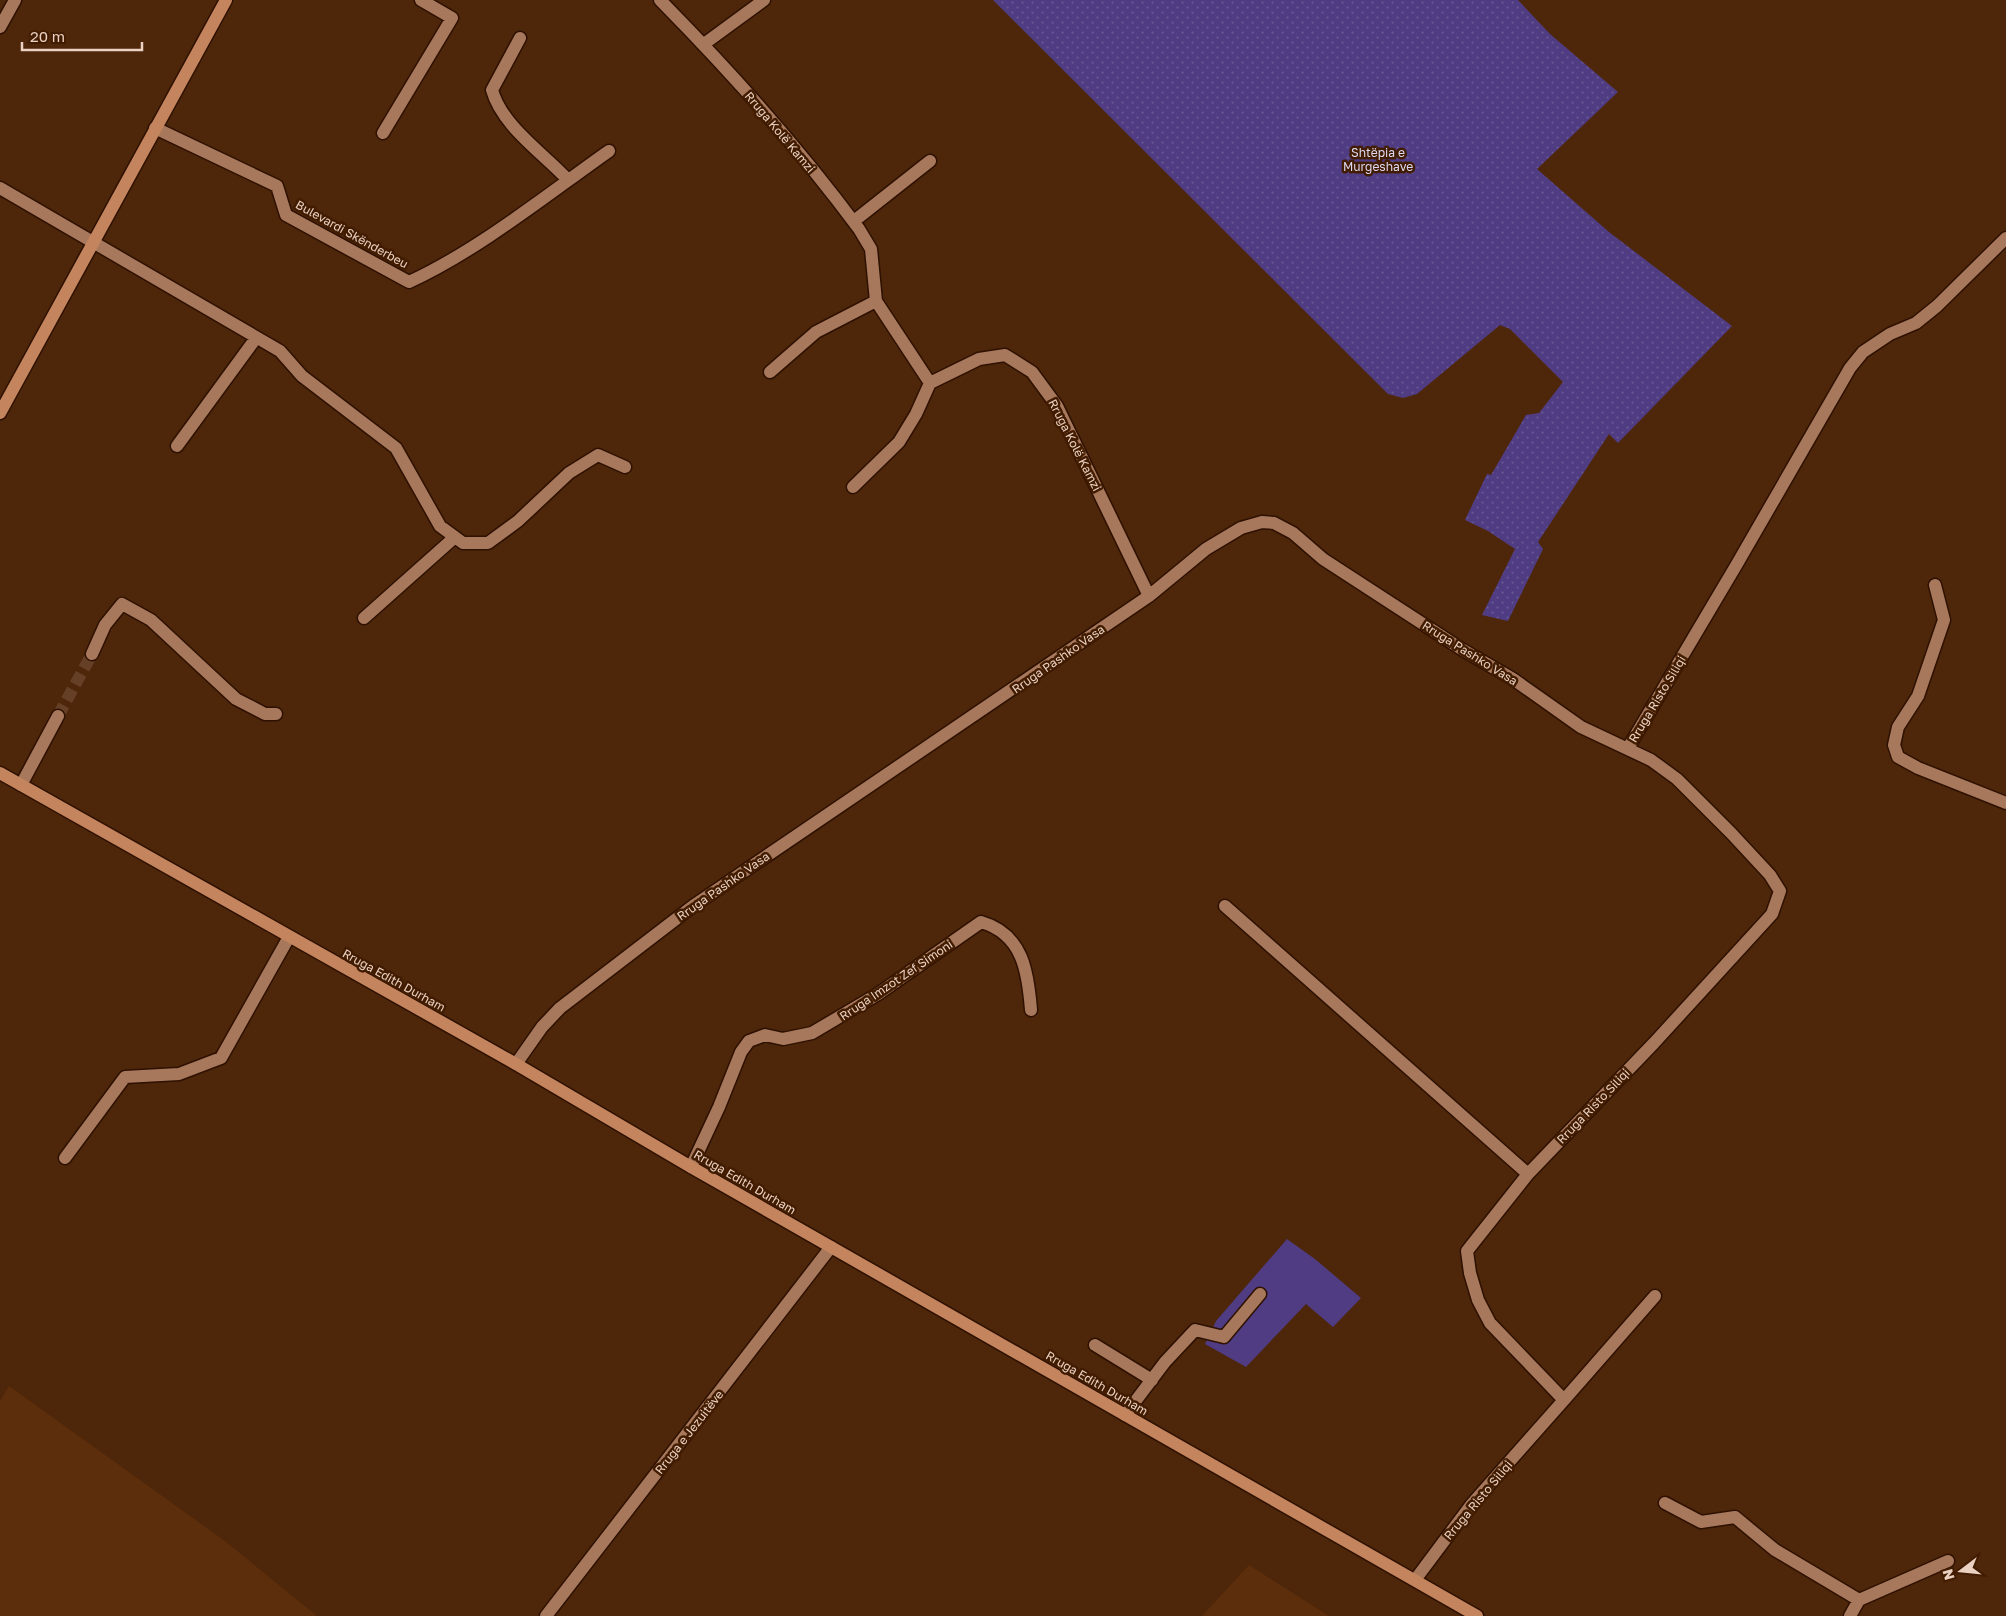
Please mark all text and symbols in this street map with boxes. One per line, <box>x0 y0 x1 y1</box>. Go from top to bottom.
scale bar <box>22 20 142 52</box>
text: 20 m <box>30 27 65 45</box>
street label: Rruga Kolë Kamzi <box>742 88 818 176</box>
park label: Shtëpia e Murgeshave <box>1343 145 1413 174</box>
street label: Bulevardi Skënderbeu <box>293 197 411 271</box>
street label: Rruga Kolë Kamzi <box>1045 397 1105 493</box>
street label: Rruga Pashko Vasa <box>1420 618 1520 688</box>
street label: Rruga Pashko Vasa <box>1009 621 1107 697</box>
street label: Rruga Risto Siliqi <box>1625 653 1689 745</box>
street label: Rruga Pashko Vasa <box>674 848 772 924</box>
street label: Rruga Imzot Zef Simoni <box>837 937 955 1023</box>
street label: Rruga Edith Durham <box>340 945 448 1015</box>
street label: Rruga Risto Siliqi <box>1553 1065 1633 1147</box>
street label: Rruga Edith Durham <box>691 1147 799 1217</box>
street label: Rruga Edith Durham <box>1043 1348 1151 1418</box>
street label: Rruga e Jezuitëve <box>652 1387 726 1477</box>
street label: Rruga Risto Siliqi <box>1441 1457 1515 1543</box>
north arrow <box>1936 1546 1986 1596</box>
text: N <box>1938 1567 1958 1582</box>

